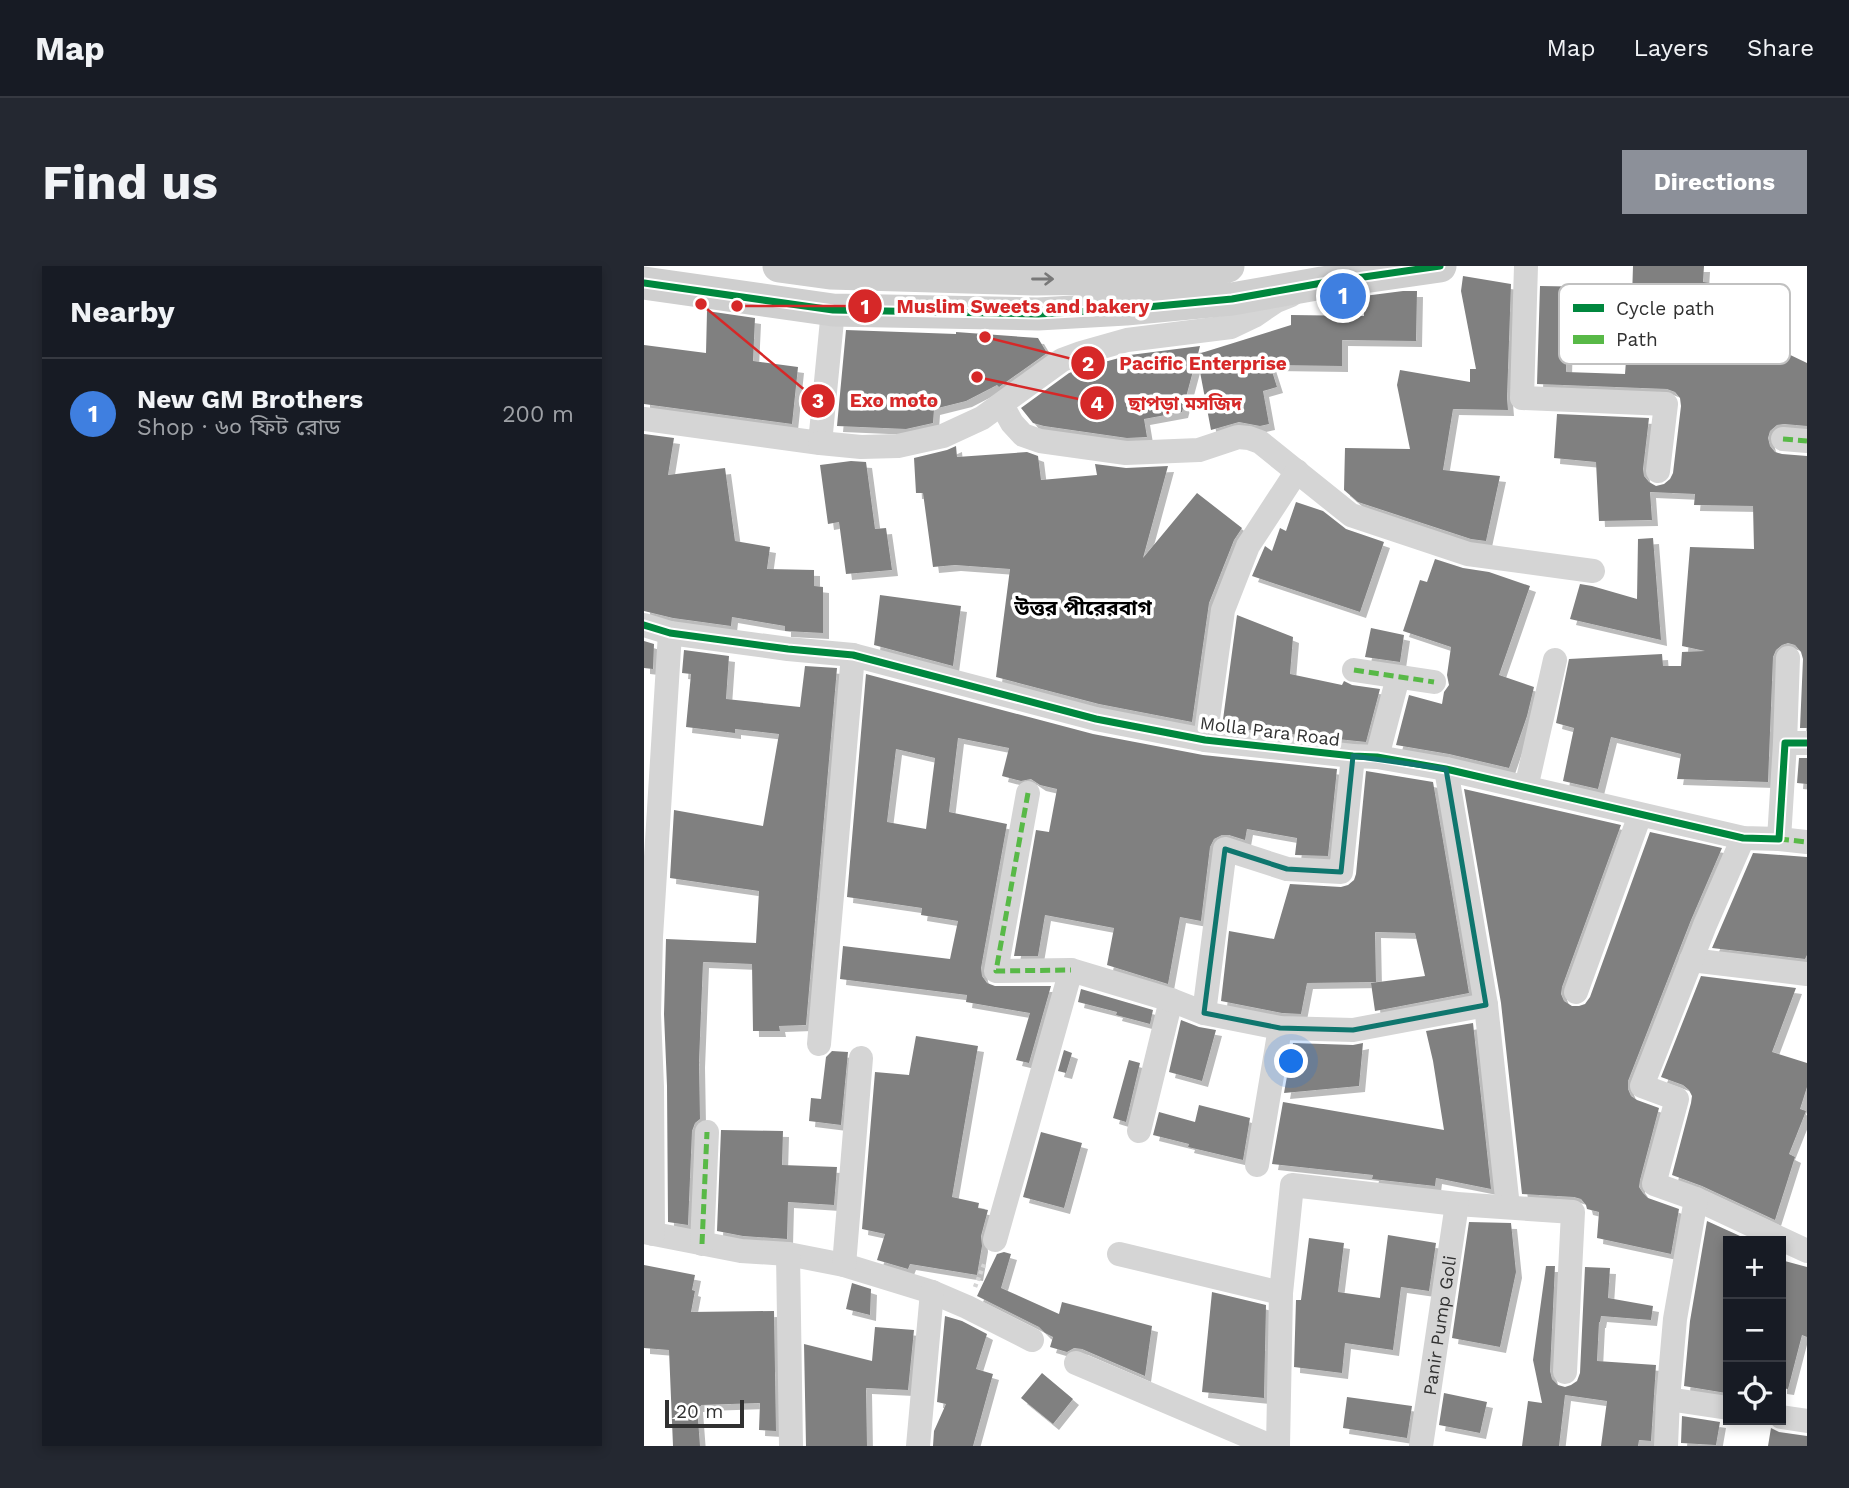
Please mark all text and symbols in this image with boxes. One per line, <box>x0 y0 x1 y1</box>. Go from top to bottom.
text: Map <box>35 29 105 68</box>
text: Map <box>1547 34 1595 62</box>
text: Layers <box>1633 34 1709 62</box>
text: Share <box>1747 34 1814 62</box>
button: Directions <box>1622 150 1807 214</box>
text: Find us <box>42 153 218 211</box>
pin: 1 <box>1320 270 1366 322</box>
one-way arrow <box>1031 272 1054 286</box>
legend <box>1559 284 1790 364</box>
callout: Muslim Sweets and bakery <box>847 286 1163 326</box>
text: Nearby <box>70 294 175 329</box>
text: 1 <box>860 294 870 319</box>
text: Muslim Sweets and bakery <box>896 295 1150 318</box>
text: Cycle path <box>1616 297 1715 320</box>
text: Path <box>1616 328 1658 351</box>
callout: Pacific Enterprise <box>1070 343 1301 383</box>
text: 2 <box>1082 351 1094 376</box>
text: Pacific Enterprise <box>1119 352 1287 375</box>
callout: Exo moto <box>801 381 952 421</box>
callout: ছাপড়া মসজিদ <box>1079 383 1256 423</box>
text: New GM Brothers <box>137 384 363 414</box>
text: 3 <box>812 388 824 413</box>
text: Exo moto <box>850 389 938 412</box>
text: 4 <box>1090 391 1104 416</box>
text: ছাপড়া মসজিদ <box>1127 392 1242 415</box>
text: 1 <box>88 401 98 428</box>
text: 200 m <box>502 401 574 428</box>
text: Shop · ৬০ ফিট রোড <box>137 414 340 441</box>
district label: উত্তর পীরেরবাগ <box>1013 595 1152 620</box>
street label: Molla Para Road <box>1199 712 1341 750</box>
your location <box>1274 1044 1308 1078</box>
map controls <box>1723 1236 1786 1425</box>
button: + <box>1723 1236 1786 1299</box>
street label: Panir Pump Goli <box>1418 1254 1460 1397</box>
button: − <box>1723 1299 1786 1362</box>
button: locate <box>1723 1362 1786 1425</box>
scale bar <box>665 1397 744 1429</box>
text: 20 m <box>676 1400 723 1423</box>

